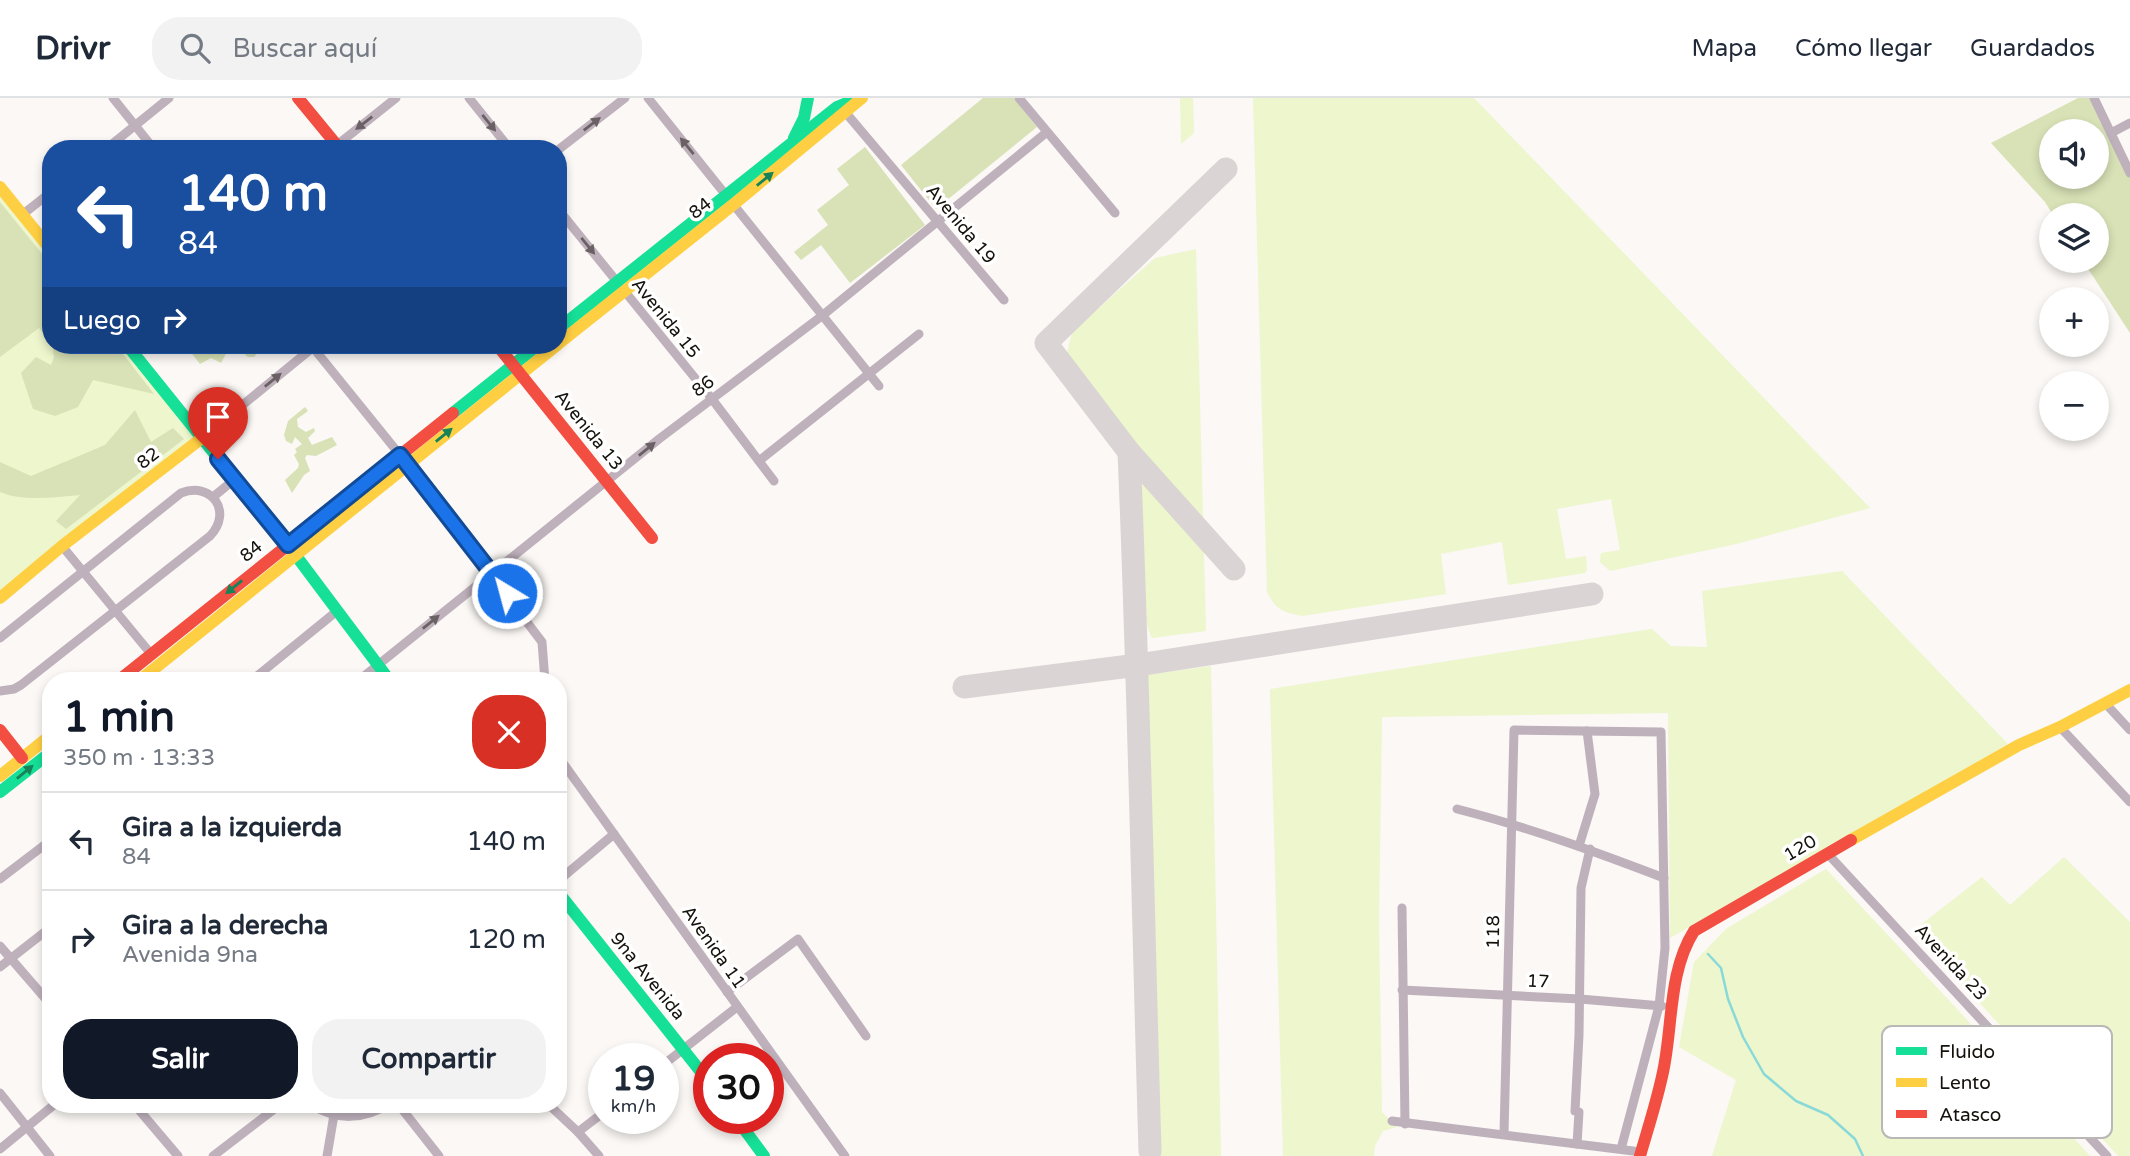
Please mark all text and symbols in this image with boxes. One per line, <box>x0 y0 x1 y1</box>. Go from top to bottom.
search box <box>152 17 642 80</box>
text: Drivr <box>35 29 110 68</box>
icon: search <box>176 29 214 67</box>
text: Buscar aquí <box>232 33 377 64</box>
text: Mapa <box>1692 34 1757 63</box>
text: Cómo llegar <box>1795 34 1932 63</box>
text: Guardados <box>1970 34 2095 63</box>
one-way arrow <box>482 114 497 132</box>
one-way arrow <box>355 116 373 131</box>
one-way arrow <box>582 116 600 131</box>
map controls <box>2039 119 2109 441</box>
button: sound <box>2039 119 2109 189</box>
one-way arrow <box>680 138 695 155</box>
text: 140 m <box>178 165 328 224</box>
icon: left <box>63 168 154 259</box>
one-way arrow <box>755 171 773 186</box>
street label: Avenida 19 <box>922 180 1000 268</box>
street label: 84 <box>684 192 716 224</box>
button: layers <box>2039 203 2109 273</box>
text: 84 <box>178 225 218 263</box>
one-way arrow <box>580 237 594 255</box>
street label: Avenida 15 <box>627 274 705 362</box>
button: + <box>2039 287 2109 357</box>
icon: right <box>155 301 193 339</box>
text: Luego <box>63 305 141 336</box>
street label: 86 <box>687 370 719 402</box>
button: − <box>2039 371 2109 441</box>
one-way arrow <box>264 372 282 387</box>
street label: Avenida 13 <box>550 386 628 474</box>
pin <box>188 387 248 459</box>
icon: arrive <box>199 398 237 436</box>
one-way arrow <box>434 428 452 443</box>
one-way arrow <box>637 441 655 456</box>
street label: 82 <box>132 442 164 474</box>
street label: 84 <box>235 535 267 567</box>
position arrow <box>470 556 544 630</box>
one-way arrow <box>226 580 244 595</box>
one-way arrow <box>422 614 440 629</box>
text: 1 min <box>63 692 175 743</box>
button: close <box>472 695 546 769</box>
text: 350 m · 13:33 <box>63 744 215 772</box>
one-way arrow <box>17 765 34 780</box>
text: Gira a la izquierda <box>122 812 342 843</box>
icon: left <box>63 822 101 860</box>
text: 140 m <box>466 826 546 857</box>
street label: 120 <box>1780 830 1820 866</box>
text: 84 <box>122 843 151 871</box>
street label: Avenida 11 <box>677 901 751 993</box>
text: Gira a la derecha <box>122 910 328 941</box>
street label: 118 <box>1482 915 1504 949</box>
street label: Avenida 23 <box>1910 919 1992 1005</box>
icon: right <box>63 920 101 958</box>
text: 120 m <box>466 924 546 955</box>
street label: 9na Avenida <box>606 928 690 1024</box>
text: Avenida 9na <box>122 941 258 969</box>
street label: 17 <box>1526 969 1550 993</box>
button: Salir <box>63 1019 298 1099</box>
button: Compartir <box>312 1019 546 1099</box>
legend <box>1882 1026 2112 1138</box>
text: Fluido <box>1939 1041 1995 1063</box>
speed limit sign: 30 <box>693 1043 784 1134</box>
text: 19 <box>612 1058 655 1100</box>
text: Lento <box>1939 1072 1991 1094</box>
text: km/h <box>611 1095 656 1117</box>
text: Atasco <box>1939 1104 2001 1126</box>

